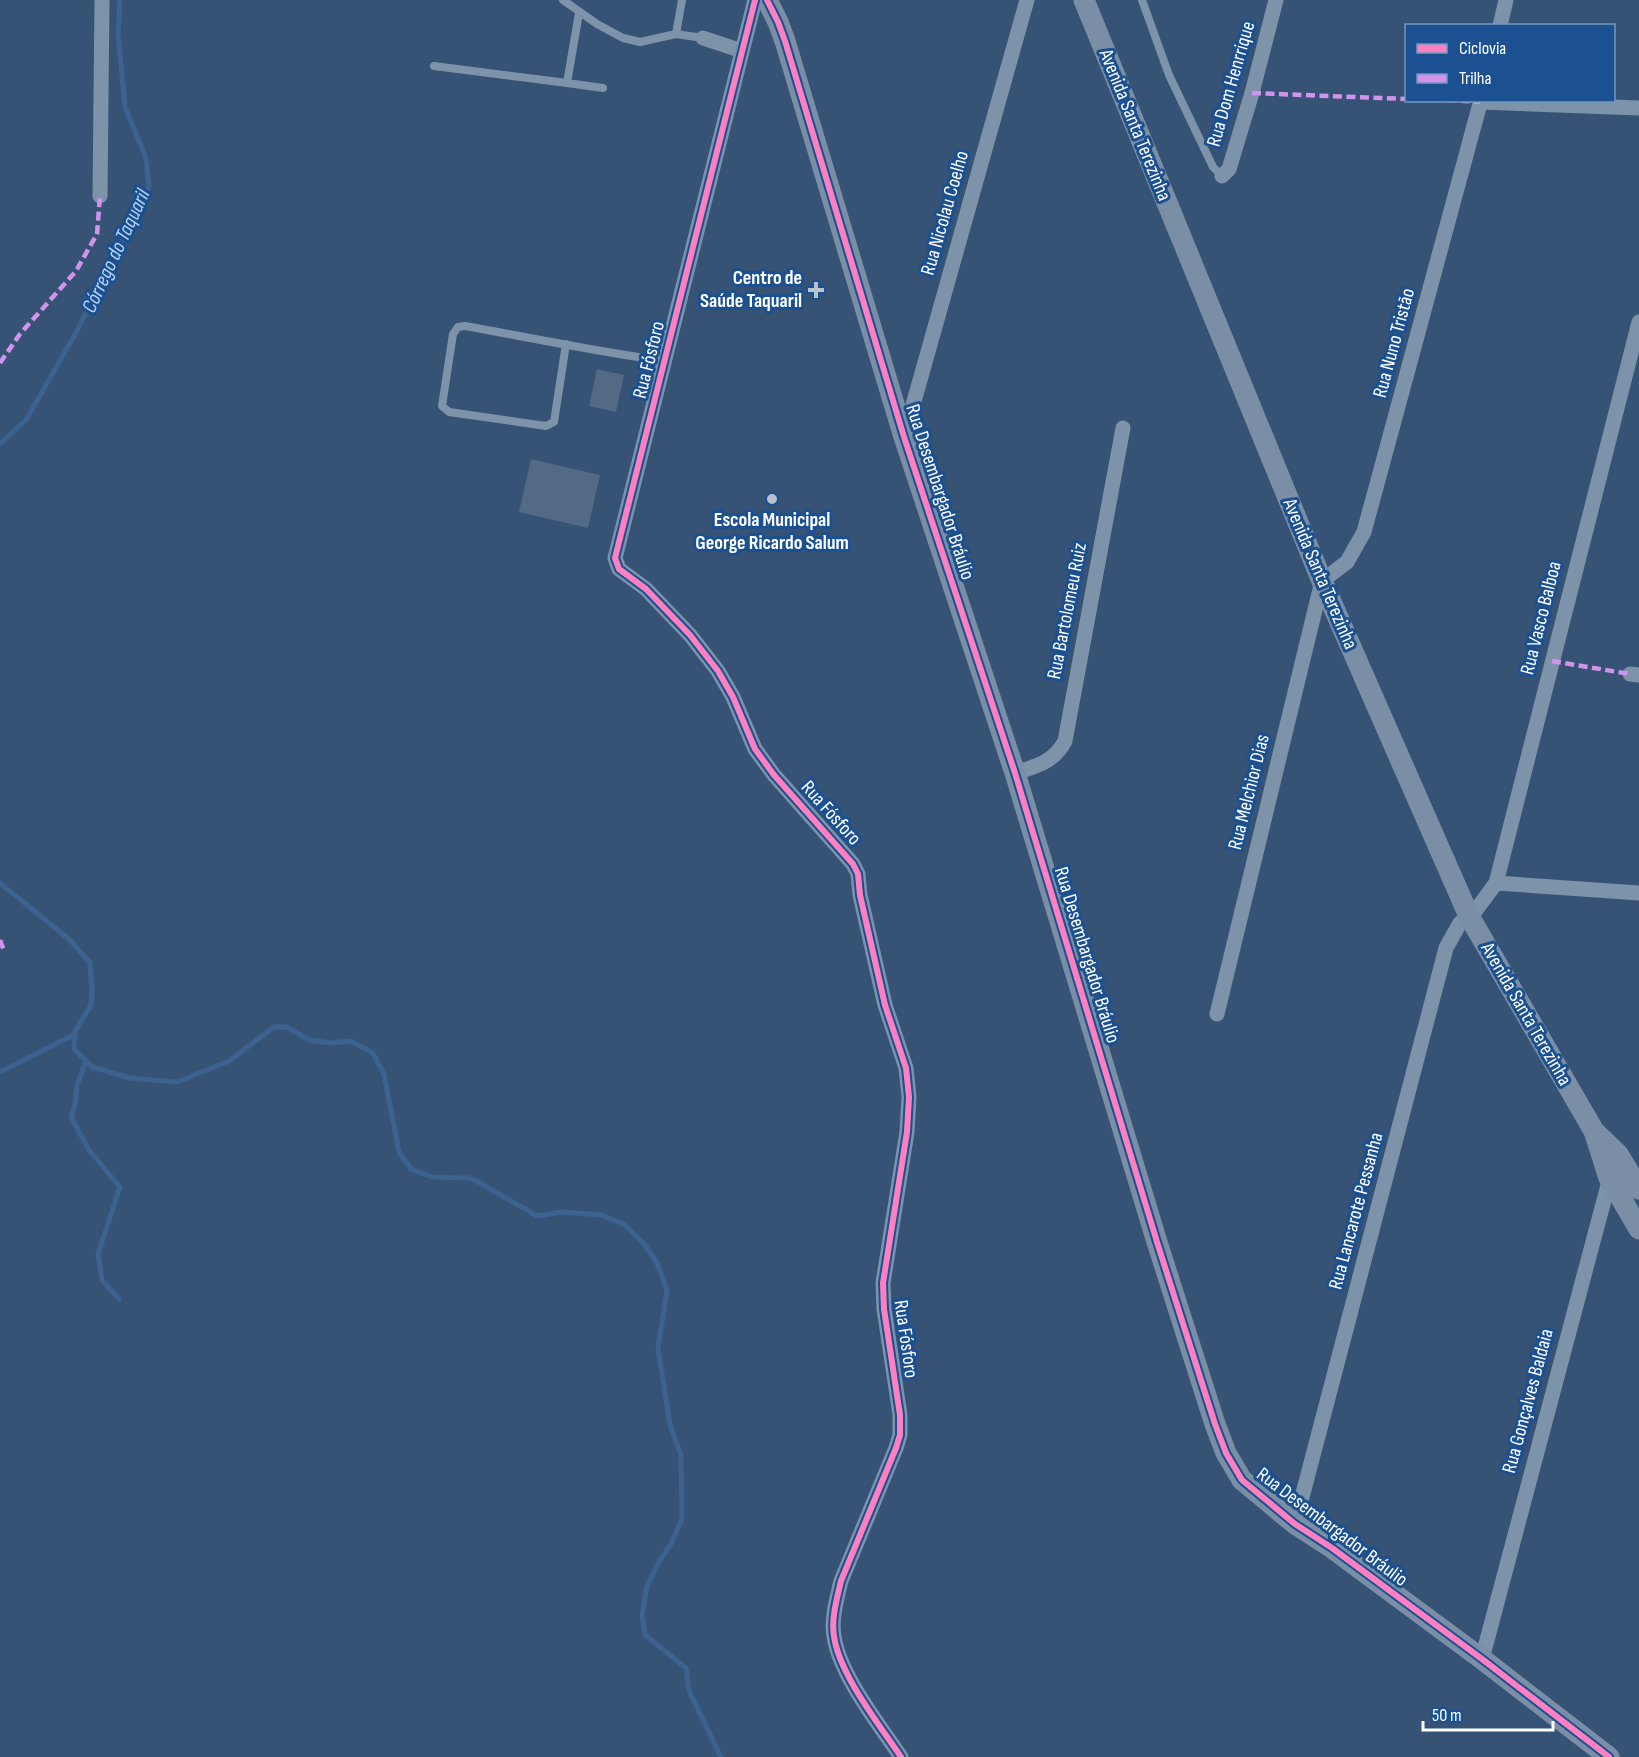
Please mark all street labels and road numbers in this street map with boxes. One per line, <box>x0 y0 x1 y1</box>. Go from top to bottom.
street label: Rua Dom Henrrique <box>1202 19 1260 149</box>
street label: Avenida Santa Terezinha <box>1093 45 1176 204</box>
street label: Rua Nicolau Coelho <box>916 148 974 278</box>
street label: Rua Nuno Tristão <box>1368 286 1420 400</box>
street label: Rua Fósforo <box>628 319 670 401</box>
street label: Rua Desembargador Bráulio <box>900 401 980 583</box>
street label: Avenida Santa Terezinha <box>1277 494 1363 653</box>
street label: Rua Bartolomeu Ruiz <box>1042 541 1092 681</box>
street label: Rua Vasco Balboa <box>1515 559 1567 677</box>
street label: Rua Melchior Dias <box>1223 732 1275 852</box>
street label: Rua Fósforo <box>796 776 866 850</box>
street label: Rua Desembargador Bráulio <box>1049 864 1125 1046</box>
street label: Avenida Santa Terezinha <box>1475 937 1577 1090</box>
street label: Rua Lancarote Pessanha <box>1324 1130 1388 1292</box>
street label: Rua Fósforo <box>889 1298 923 1380</box>
street label: Rua Gonçalves Baldaia <box>1497 1326 1559 1476</box>
street label: Rua Desembargador Bráulio <box>1252 1462 1412 1592</box>

